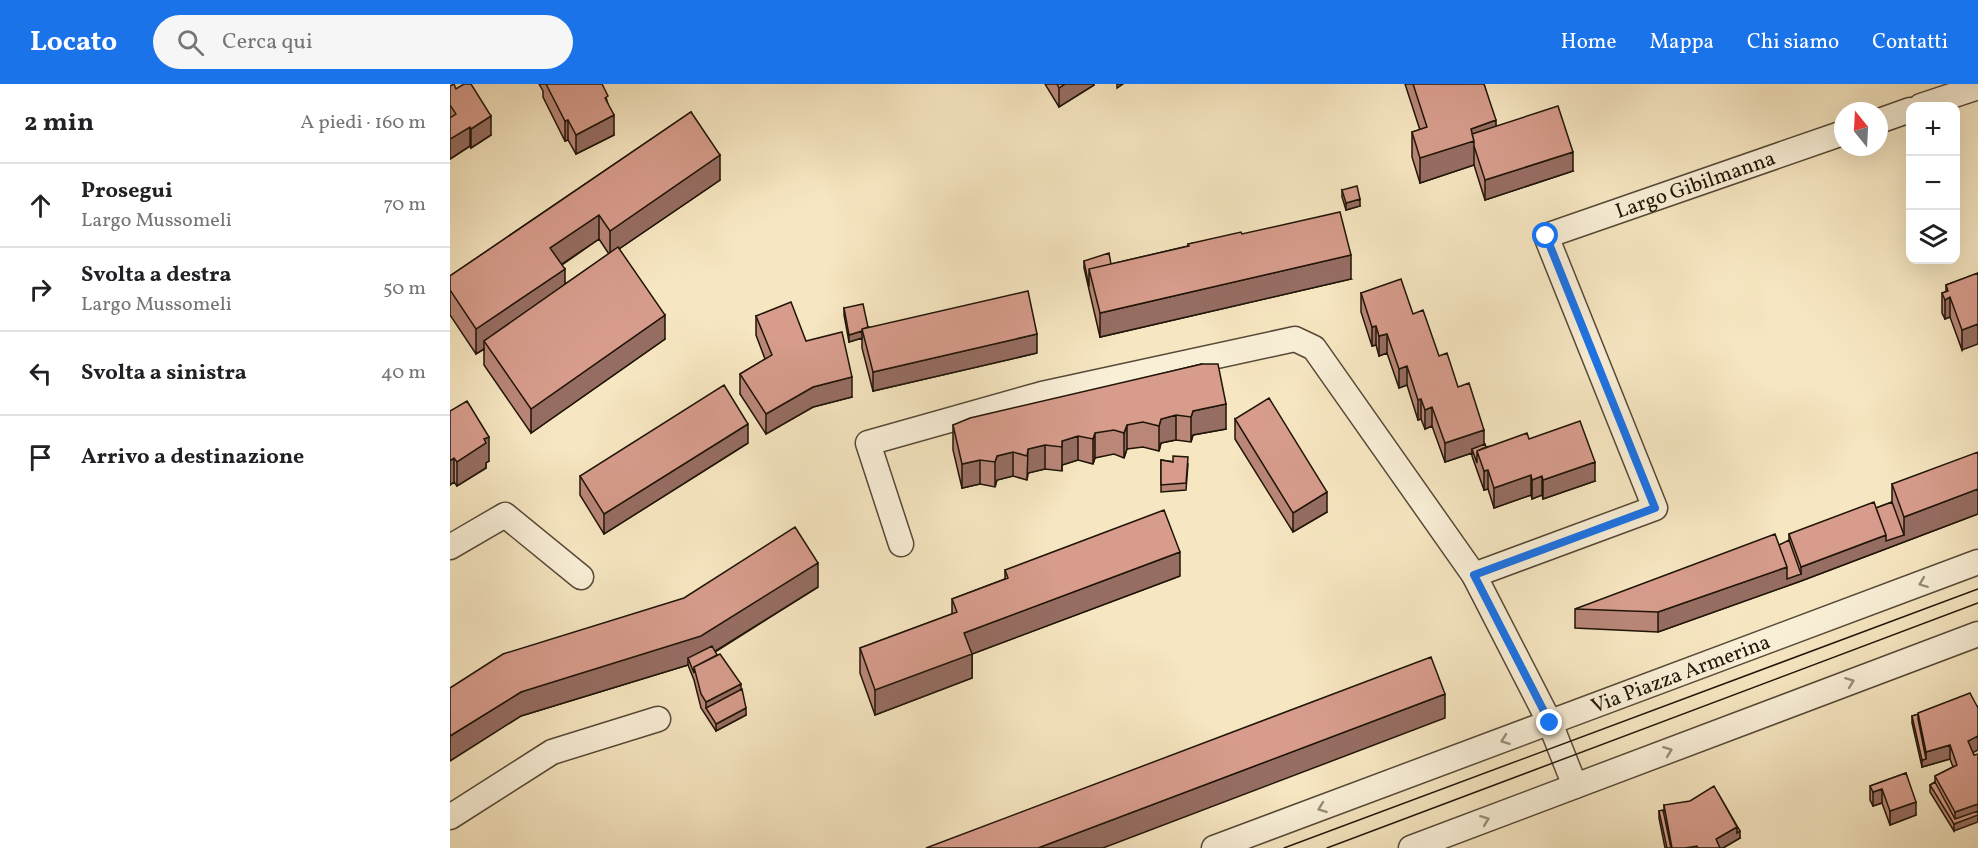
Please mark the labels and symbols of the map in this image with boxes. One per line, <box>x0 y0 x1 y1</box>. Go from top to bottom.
north arrow <box>1834 102 1888 156</box>
street label: Largo Gibilmanna <box>1612 145 1780 227</box>
route start <box>1532 222 1558 248</box>
one-way arrow <box>1918 575 1929 588</box>
street label: Via Piazza Armerina <box>1587 628 1775 722</box>
one-way arrow <box>1844 677 1855 689</box>
route end <box>1536 709 1562 735</box>
one-way arrow <box>1500 732 1511 745</box>
one-way arrow <box>1662 746 1673 758</box>
one-way arrow <box>1317 800 1328 813</box>
one-way arrow <box>1479 815 1490 827</box>

